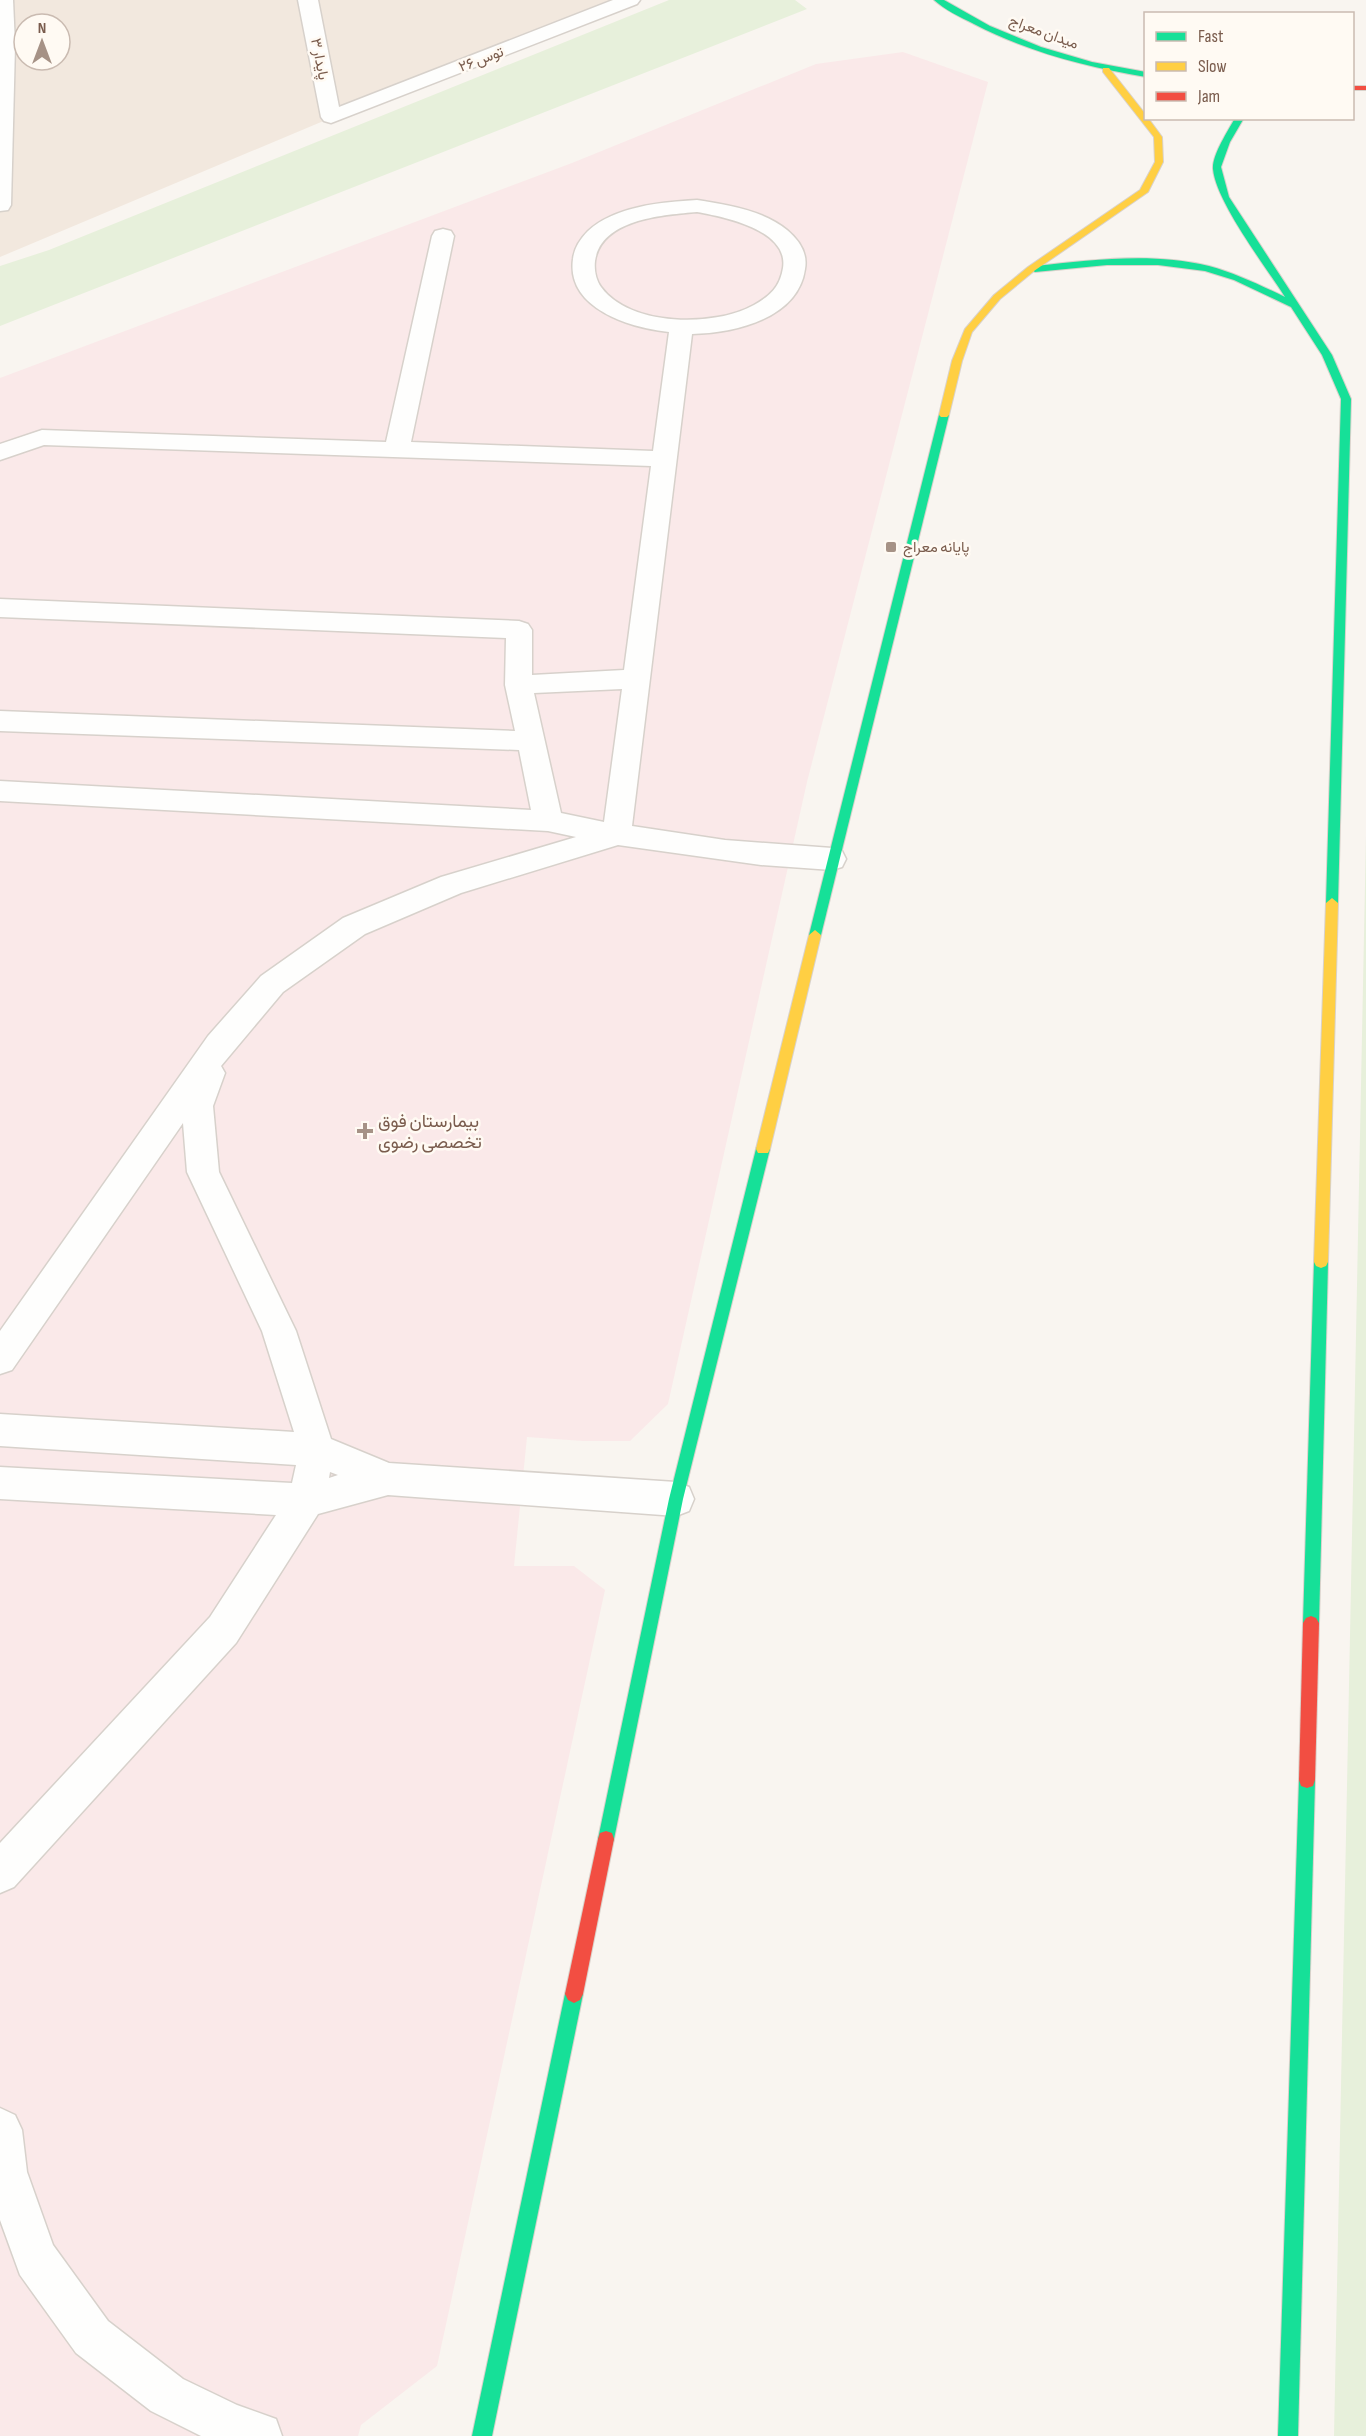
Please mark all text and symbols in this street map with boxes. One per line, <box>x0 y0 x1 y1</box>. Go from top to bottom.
street label: میدان معراج <box>1006 11 1081 55</box>
north arrow <box>12 12 72 72</box>
legend <box>1144 12 1354 120</box>
text: N <box>38 19 46 38</box>
text: Fast <box>1198 26 1224 47</box>
street label: پایدار ۳ <box>306 37 333 82</box>
street label: توس ۲۶ <box>456 42 507 77</box>
text: Slow <box>1198 56 1227 77</box>
text: Jam <box>1197 86 1220 107</box>
place label: پایانه معراج <box>903 538 970 558</box>
marker: پایانه معراج <box>884 540 898 554</box>
place label: بیمارستان فوق تخصصی رضوی <box>378 1111 482 1153</box>
marker: بیمارستان فوق تخصصی رضوی <box>356 1122 374 1140</box>

